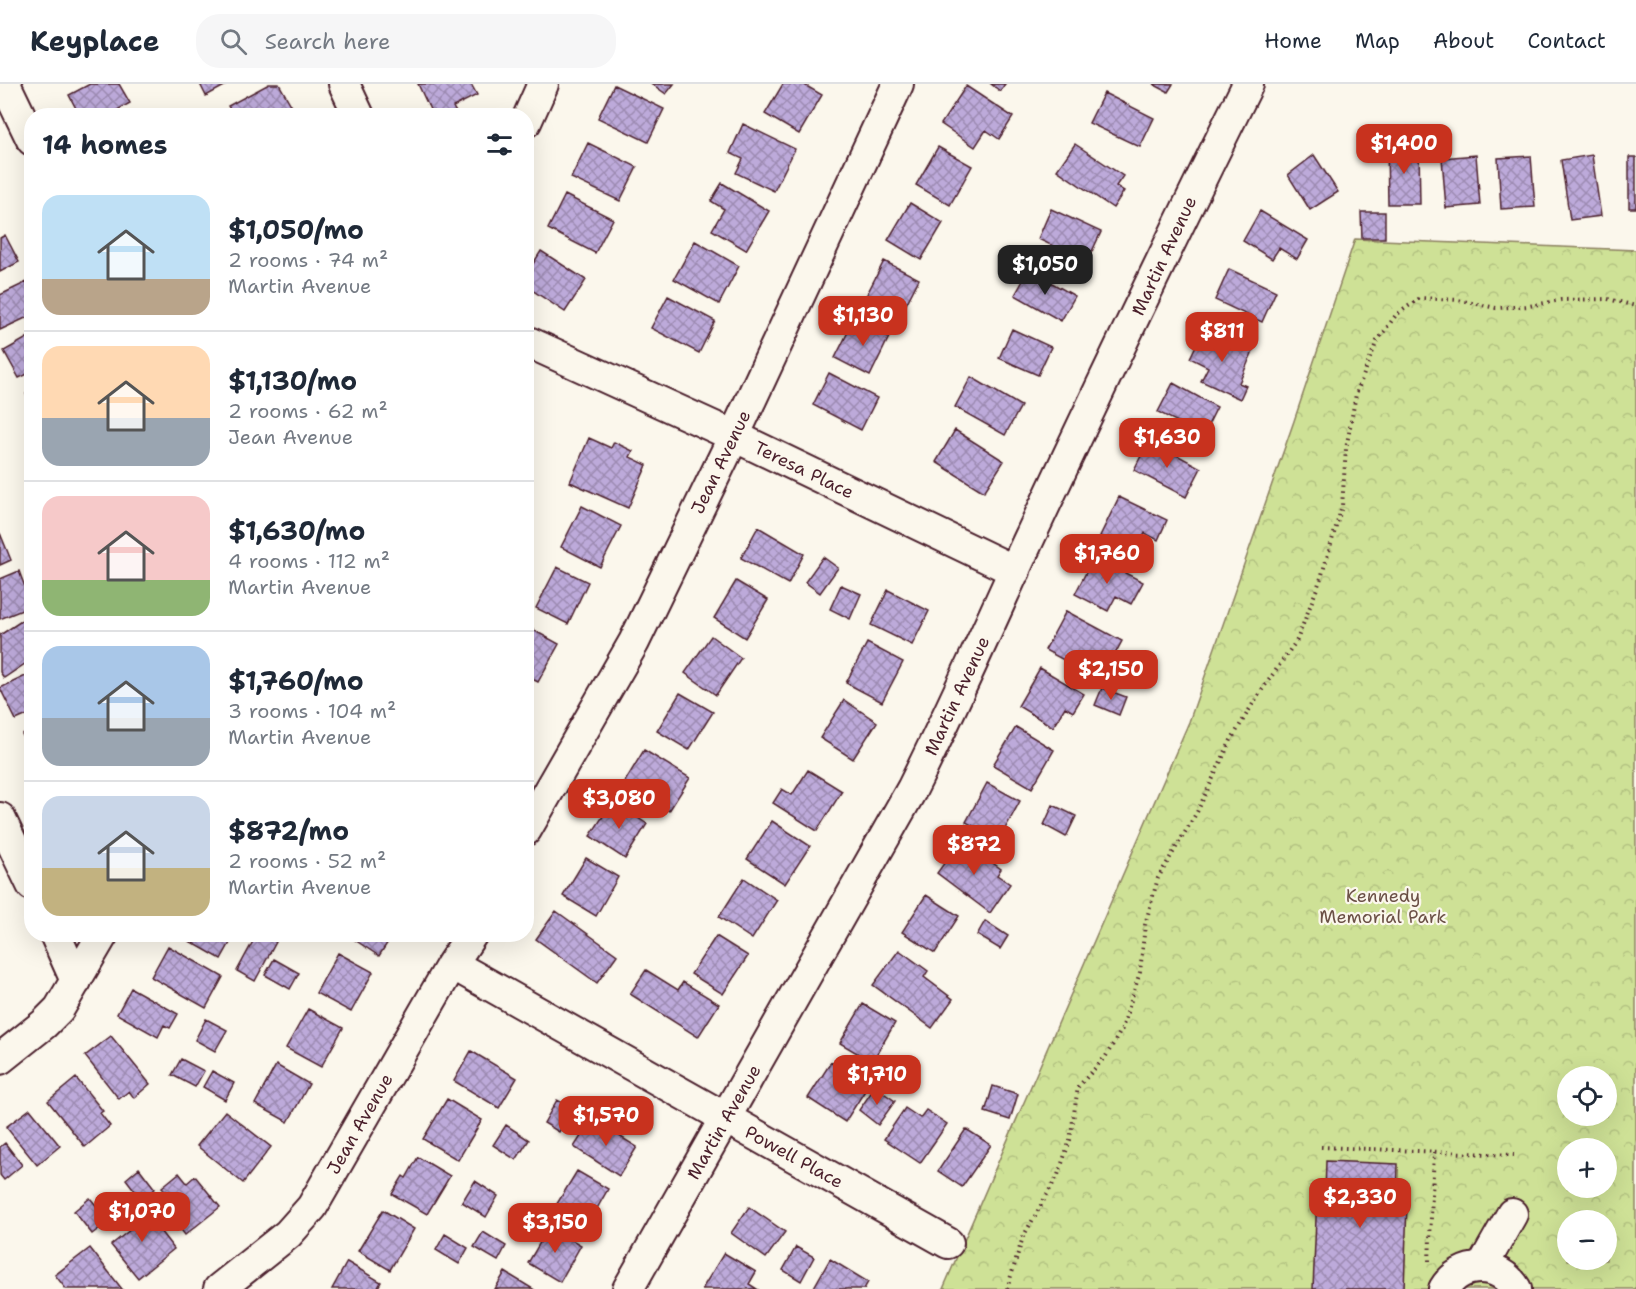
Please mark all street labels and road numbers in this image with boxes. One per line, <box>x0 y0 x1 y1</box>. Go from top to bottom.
street label: Martin Avenue <box>1126 192 1202 320</box>
street label: Jean Avenue <box>686 406 756 518</box>
street label: Teresa Place <box>750 436 858 504</box>
street label: Martin Avenue <box>919 632 995 760</box>
street label: Martin Avenue <box>681 1060 767 1184</box>
street label: Jean Avenue <box>321 1069 399 1179</box>
street label: Powell Place <box>741 1120 847 1194</box>

